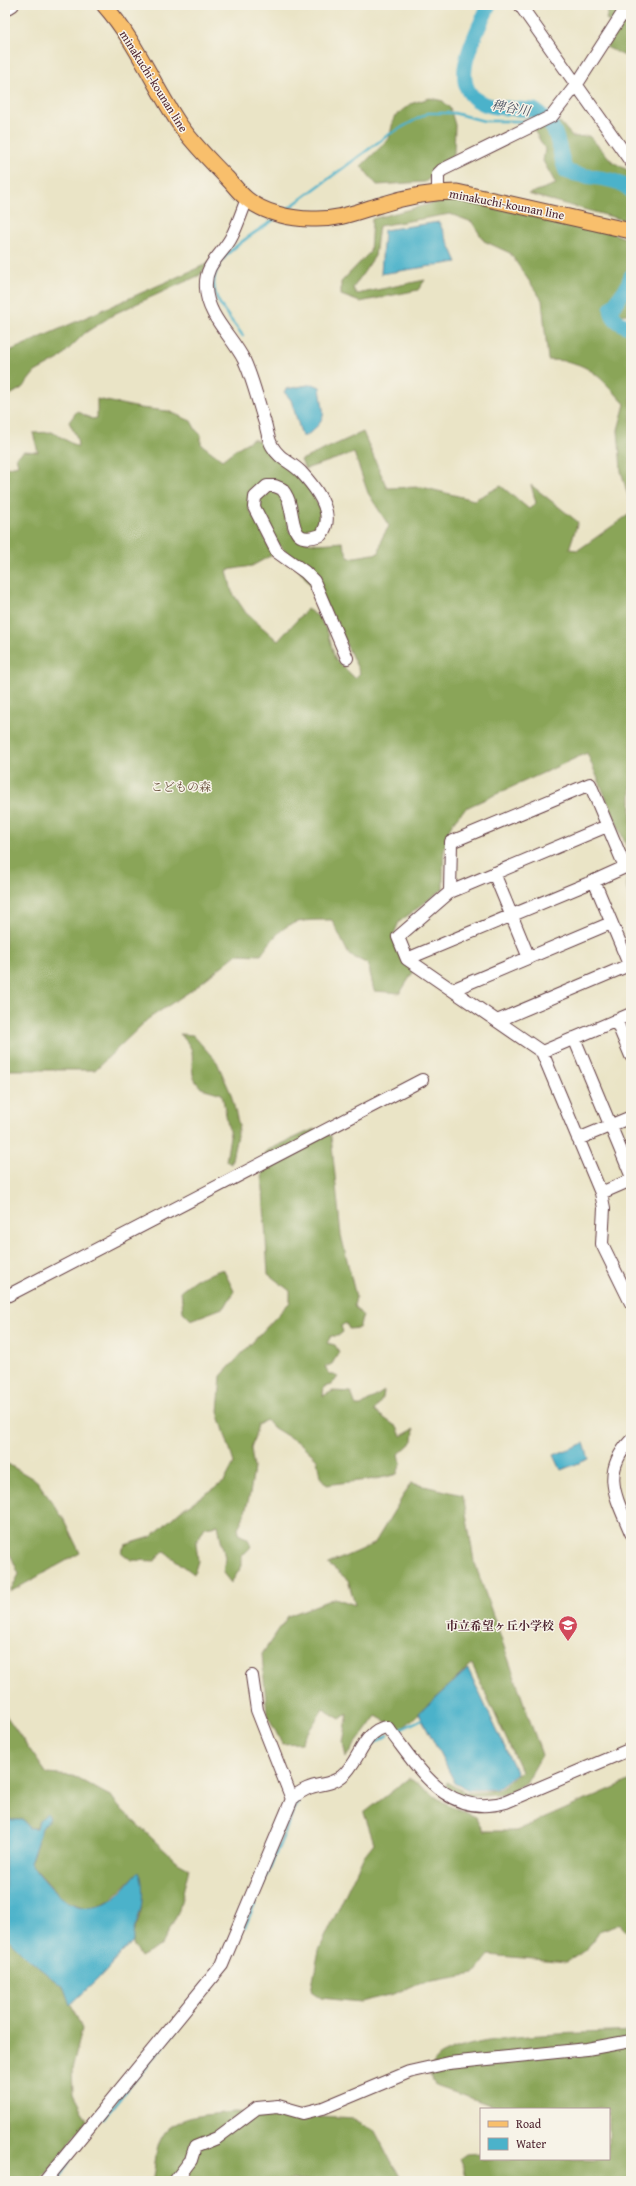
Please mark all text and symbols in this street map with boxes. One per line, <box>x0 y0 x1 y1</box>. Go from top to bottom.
street label: minakuchi-kounan line <box>116 27 192 135</box>
water label: 稗谷川 <box>490 95 534 121</box>
street label: minakuchi-kounan line <box>448 185 566 224</box>
park label: こどもの森 <box>151 778 211 795</box>
school or university icon: 市立希望ヶ丘小学校 <box>557 1614 579 1642</box>
place label: 市立希望ヶ丘小学校 <box>446 1617 554 1634</box>
legend <box>480 2108 610 2160</box>
text: Road <box>516 2115 542 2132</box>
text: Water <box>516 2135 546 2152</box>

